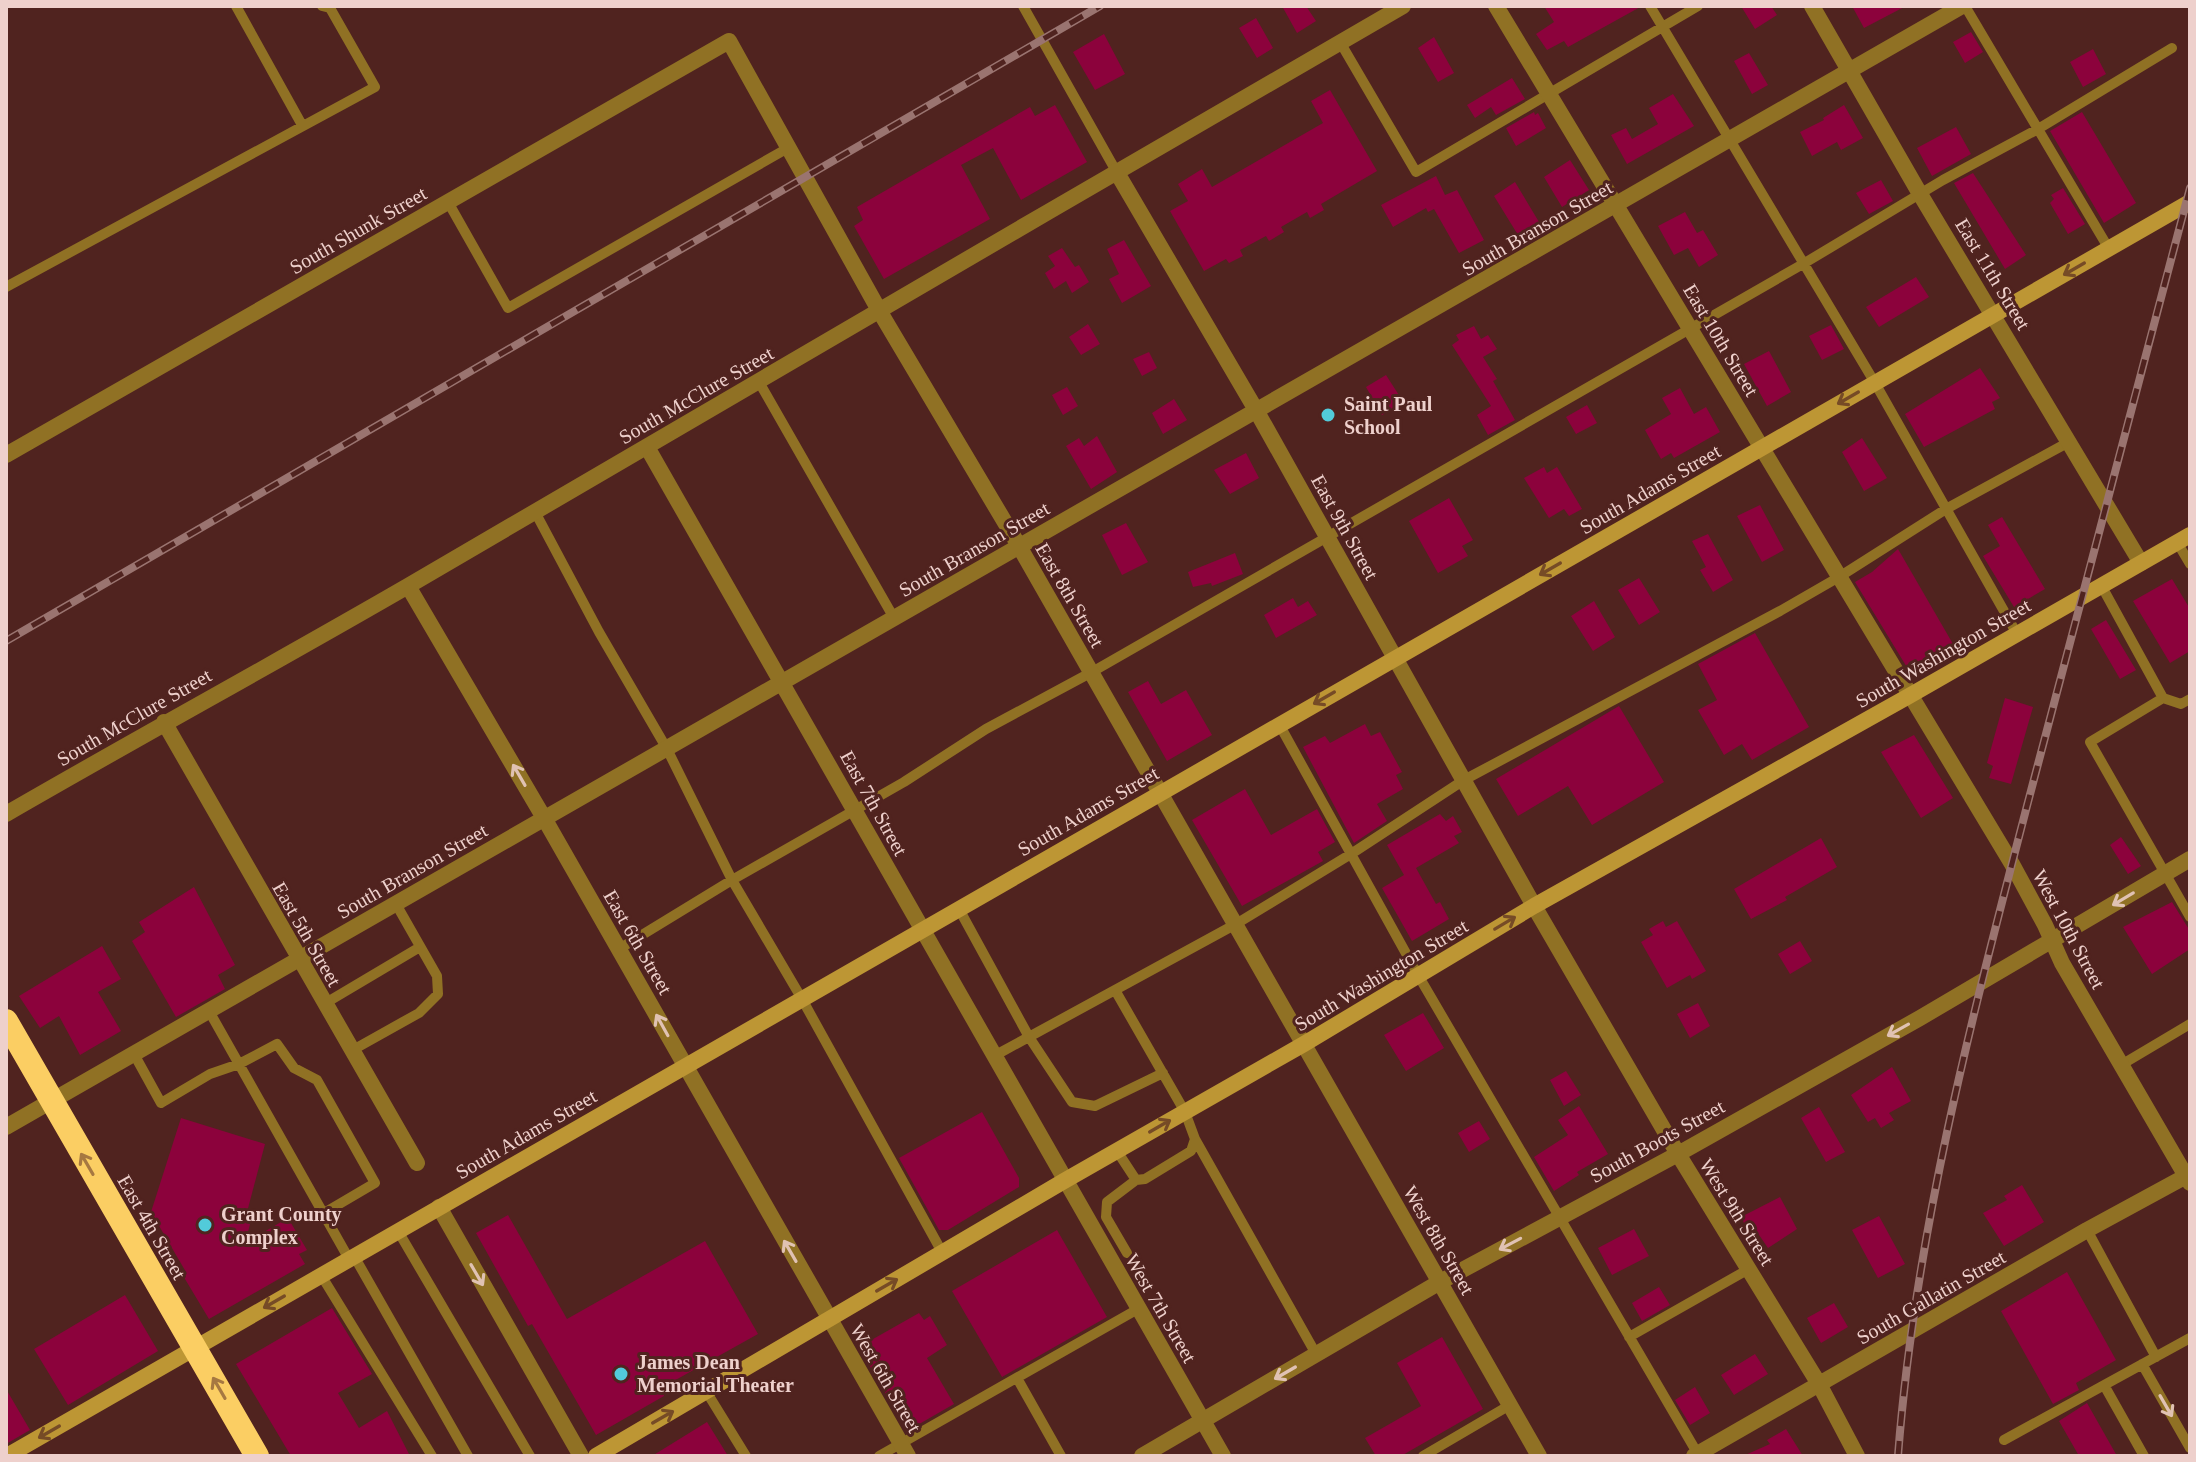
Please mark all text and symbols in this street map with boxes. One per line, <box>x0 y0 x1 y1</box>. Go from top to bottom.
street label: South Branson Street <box>1458 176 1616 280</box>
street label: South Shunk Street <box>286 182 431 278</box>
street label: East 11th Street <box>1951 214 2035 334</box>
one-way arrow <box>2062 261 2086 277</box>
street label: East 10th Street <box>1679 280 1763 400</box>
street label: South McClure Street <box>615 342 777 448</box>
one-way arrow <box>1837 391 1861 406</box>
place label: Saint Paul School <box>1344 393 1433 438</box>
marker: Saint Paul School <box>1319 406 1337 424</box>
street label: South Adams Street <box>1576 440 1725 538</box>
street label: East 9th Street <box>1307 471 1383 584</box>
street label: South Branson Street <box>895 497 1053 601</box>
street label: East 8th Street <box>1031 539 1109 651</box>
one-way arrow <box>1539 561 1562 577</box>
street label: South Washington Street <box>1852 594 2035 713</box>
street label: South McClure Street <box>53 664 215 770</box>
one-way arrow <box>1313 690 1336 706</box>
street label: East 7th Street <box>836 747 912 860</box>
street label: South Adams Street <box>1014 762 1163 860</box>
one-way arrow <box>511 764 527 787</box>
street label: South Branson Street <box>333 819 491 923</box>
street label: West 10th Street <box>2028 866 2110 993</box>
street label: East 5th Street <box>268 878 346 990</box>
street label: East 6th Street <box>599 886 677 998</box>
one-way arrow <box>2112 891 2135 907</box>
street label: South Washington Street <box>1290 914 1472 1036</box>
one-way arrow <box>1493 915 1516 931</box>
one-way arrow <box>654 1014 670 1037</box>
one-way arrow <box>1887 1023 1911 1038</box>
street label: South Adams Street <box>452 1085 601 1183</box>
street label: South Boots Street <box>1586 1095 1728 1187</box>
one-way arrow <box>1148 1118 1171 1134</box>
one-way arrow <box>79 1153 95 1176</box>
street label: West 9th Street <box>1695 1155 1779 1270</box>
street label: East 4th Street <box>113 1171 191 1283</box>
street label: West 8th Street <box>1399 1182 1479 1299</box>
place label: Grant County Complex <box>221 1203 342 1249</box>
marker: Grant County Complex <box>196 1216 214 1234</box>
one-way arrow <box>1499 1237 1523 1253</box>
one-way arrow <box>782 1240 798 1263</box>
street label: South Gallatin Street <box>1853 1245 2010 1348</box>
street label: West 7th Street <box>1121 1250 1201 1367</box>
one-way arrow <box>470 1262 485 1286</box>
one-way arrow <box>875 1277 898 1293</box>
one-way arrow <box>263 1295 287 1310</box>
street label: West 6th Street <box>846 1320 926 1437</box>
place label: James Dean Memorial Theater <box>637 1351 794 1396</box>
marker: James Dean Memorial Theater <box>612 1365 630 1383</box>
one-way arrow <box>1273 1366 1297 1381</box>
one-way arrow <box>211 1377 226 1401</box>
one-way arrow <box>2158 1394 2174 1417</box>
one-way arrow <box>651 1408 674 1424</box>
one-way arrow <box>38 1424 61 1440</box>

